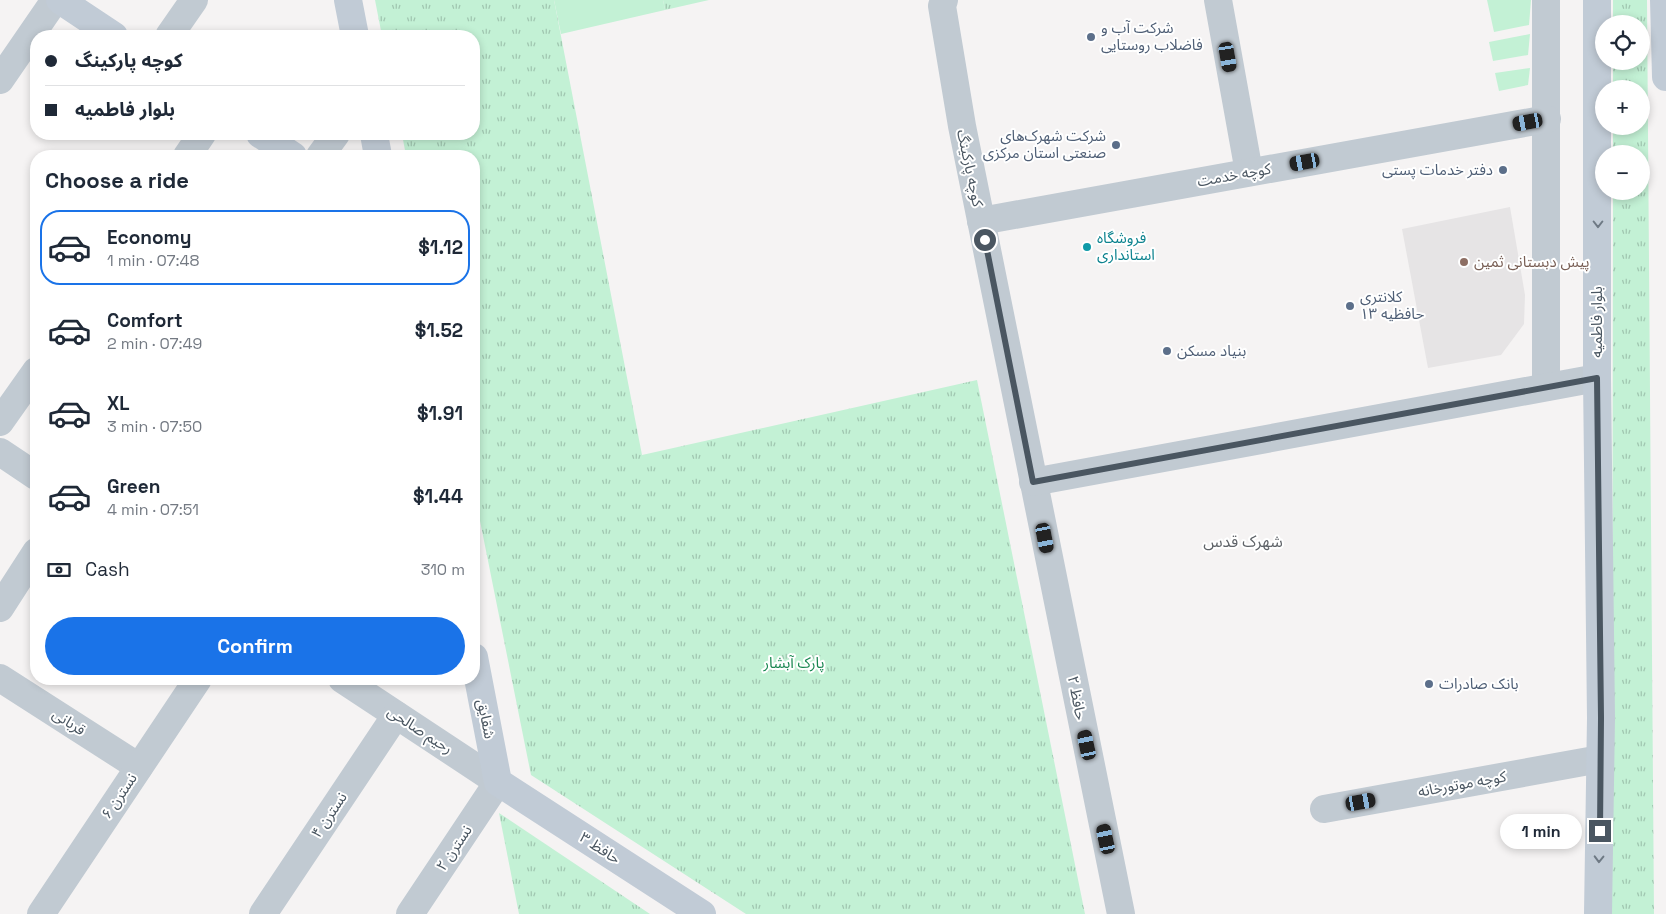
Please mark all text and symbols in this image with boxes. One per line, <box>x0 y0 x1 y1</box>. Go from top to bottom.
map controls <box>1595 15 1650 200</box>
button: locate <box>1595 15 1650 70</box>
place label: شرکت آب و فاضلاب روستایی <box>1101 18 1203 54</box>
marker: شرکت آب و فاضلاب روستایی <box>1085 31 1097 43</box>
car <box>1218 41 1237 73</box>
text: کوچه پارکینگ <box>75 48 183 73</box>
button: + <box>1595 80 1650 135</box>
text: بلوار فاطمیه <box>75 97 175 122</box>
car <box>1511 112 1544 132</box>
place label: شرکت شهرک‌های صنعتی استان مرکزی <box>983 126 1106 162</box>
street label: کوچه پارکینگ <box>952 128 988 209</box>
marker: شرکت شهرک‌های صنعتی استان مرکزی <box>1110 139 1122 151</box>
button: − <box>1595 145 1650 200</box>
car <box>1288 152 1321 172</box>
street label: کوچه خدمت <box>1196 159 1273 191</box>
place label: دفتر خدمات پستی <box>1382 160 1493 180</box>
marker: دفتر خدمات پستی <box>1497 164 1509 176</box>
text: Choose a ride <box>45 166 189 194</box>
one-way arrow <box>1592 220 1603 228</box>
icon: car <box>47 225 92 270</box>
text: Economy <box>107 225 191 250</box>
place label: فروشگاه استانداری <box>1097 228 1155 264</box>
route start <box>974 229 996 251</box>
text: $1.12 <box>418 235 463 260</box>
marker: فروشگاه استانداری <box>1081 241 1093 253</box>
text: 1 min · 07:48 <box>107 250 200 271</box>
place label: پیش دبستانی ثمین <box>1474 252 1590 272</box>
marker: پیش دبستانی ثمین <box>1458 256 1470 268</box>
street label: بلوار فاطمیه <box>1587 286 1606 358</box>
place label: کلانتری ۱۳ حافظیه <box>1360 287 1425 323</box>
marker: کلانتری ۱۳ حافظیه <box>1344 300 1356 312</box>
icon: car <box>47 308 92 353</box>
text: Comfort <box>107 308 183 333</box>
text: $1.52 <box>415 318 463 343</box>
text: 2 min · 07:49 <box>107 333 202 354</box>
place label: بنیاد مسکن <box>1177 341 1246 360</box>
marker: بنیاد مسکن <box>1161 345 1173 357</box>
icon: car <box>47 391 92 436</box>
text: XL <box>107 391 130 416</box>
text: $1.91 <box>417 401 463 426</box>
text: 3 min · 07:50 <box>107 416 202 437</box>
icon: car <box>47 474 92 519</box>
text: Green <box>107 474 160 499</box>
text: $1.44 <box>413 484 463 509</box>
text: 4 min · 07:51 <box>107 499 199 520</box>
car <box>1034 522 1055 554</box>
district label: شهرک قدس <box>1203 531 1283 552</box>
icon: cash <box>45 556 73 584</box>
text: Cash <box>85 557 130 582</box>
text: 310 m <box>421 559 465 580</box>
button: Confirm <box>45 617 465 675</box>
park label: پارک آبشار <box>763 653 824 673</box>
street label: حافظ ۲ <box>1064 674 1091 722</box>
place label: بانک صادرات <box>1439 674 1519 693</box>
marker: بانک صادرات <box>1423 678 1435 690</box>
street label: شقایق <box>472 697 500 741</box>
street label: رحیم صالحی <box>383 701 456 759</box>
street label: قربانی <box>49 704 90 739</box>
car <box>1076 729 1097 761</box>
street label: کوچه موتورخانه <box>1416 766 1508 802</box>
street label: نسترن ۶ <box>96 769 141 822</box>
street label: نسترن ۴ <box>306 788 351 841</box>
car <box>1344 792 1377 812</box>
callout: 1 min <box>1500 814 1582 848</box>
route end <box>1589 820 1611 842</box>
street label: نسترن ۲ <box>431 821 476 874</box>
text: 1 min <box>1521 821 1561 842</box>
car <box>1095 823 1116 855</box>
street label: حافظ ۳ <box>576 827 624 868</box>
one-way arrow <box>1594 855 1604 863</box>

